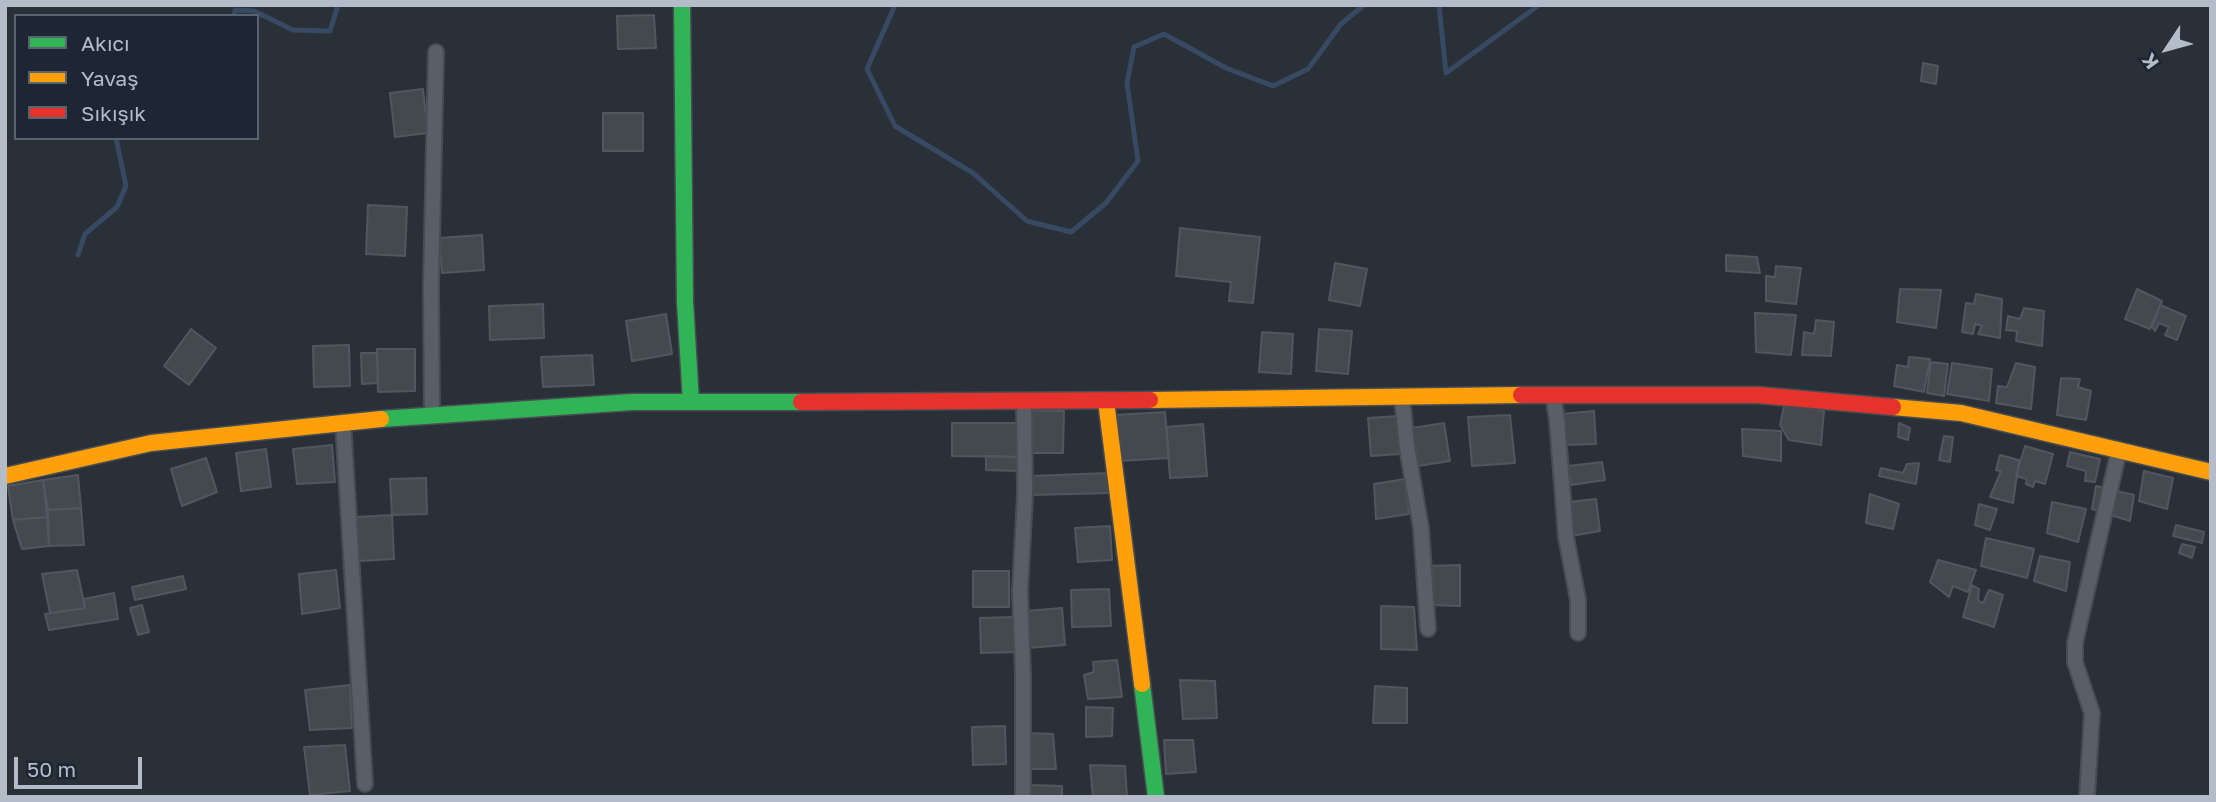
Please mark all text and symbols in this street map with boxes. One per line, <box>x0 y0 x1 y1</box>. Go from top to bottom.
legend <box>14 14 259 140</box>
north arrow <box>2132 14 2202 84</box>
text: Akıcı <box>81 30 130 56</box>
text: K <box>2136 49 2163 74</box>
text: Yavaş <box>81 65 138 91</box>
text: Sıkışık <box>81 100 146 126</box>
scale bar <box>18 742 145 786</box>
text: 50 m <box>27 756 76 782</box>

